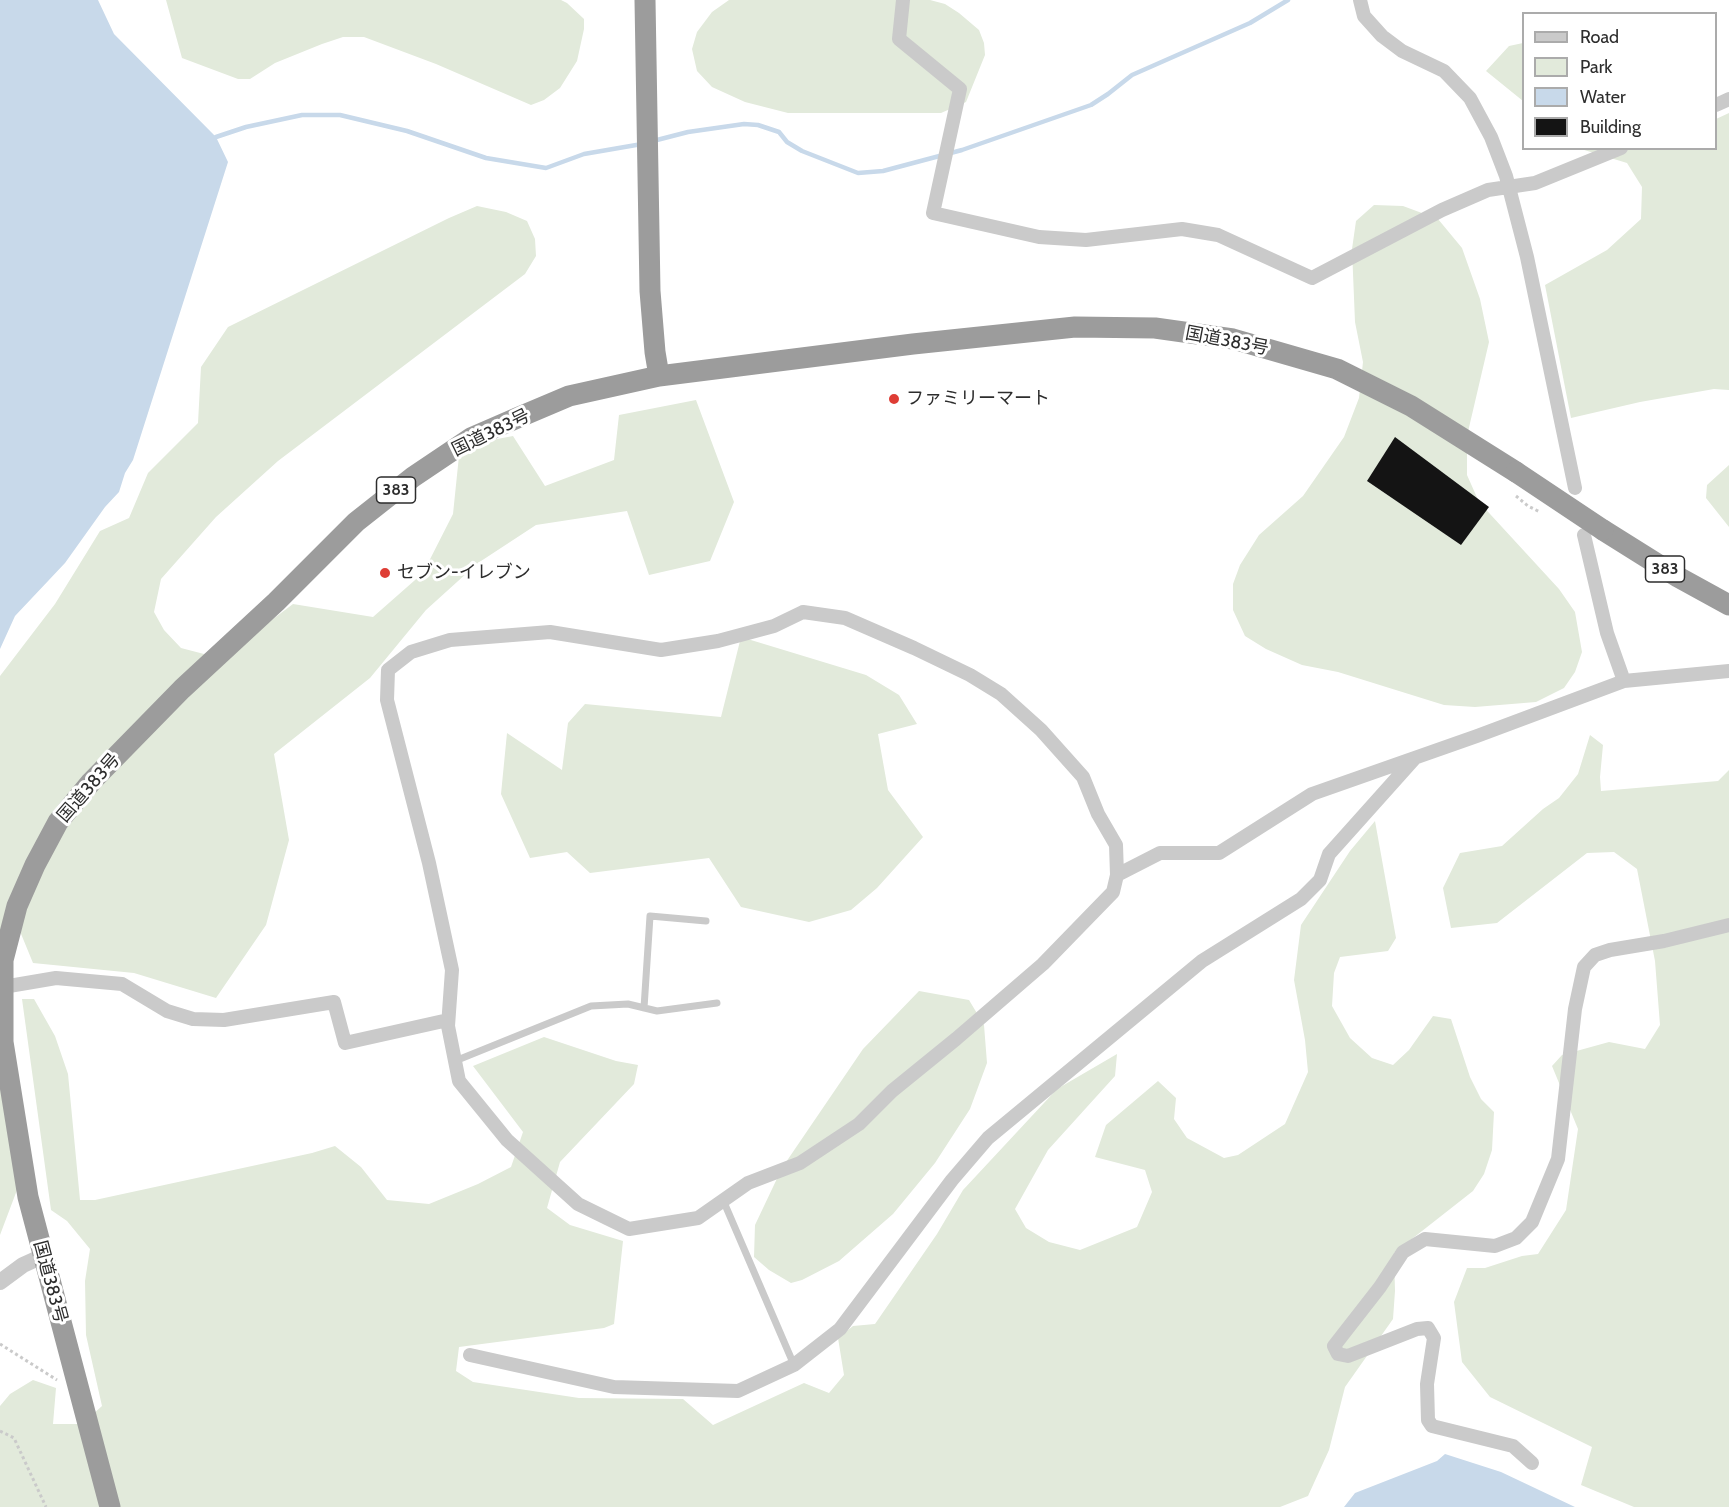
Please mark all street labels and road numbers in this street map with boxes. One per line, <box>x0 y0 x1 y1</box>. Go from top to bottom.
street label: 国道383号 <box>1184 322 1270 360</box>
street label: 国道383号 <box>448 405 534 461</box>
road number: 383 <box>376 477 416 503</box>
road number: 383 <box>1646 556 1684 582</box>
street label: 国道383号 <box>53 749 125 827</box>
street label: 国道383号 <box>29 1238 71 1326</box>

